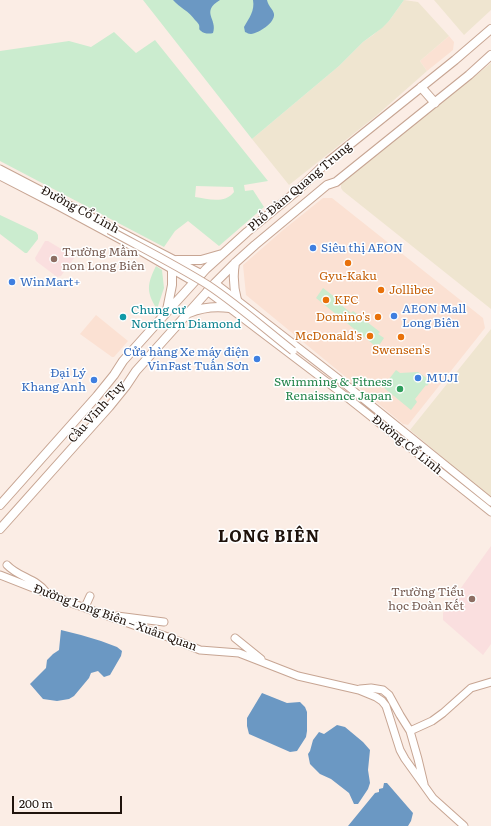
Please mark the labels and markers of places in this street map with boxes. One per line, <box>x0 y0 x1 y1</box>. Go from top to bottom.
place label: Siêu thị AEON <box>321 241 403 255</box>
marker: Siêu thị AEON <box>308 243 318 253</box>
place label: Trường Mầm non Long Biên <box>62 245 145 273</box>
marker: Trường Mầm non Long Biên <box>49 254 59 264</box>
marker: Gyu-Kaku <box>343 258 353 268</box>
place label: Gyu-Kaku <box>319 269 377 283</box>
place label: WinMart+ <box>20 275 80 289</box>
marker: WinMart+ <box>7 277 17 287</box>
place label: Jollibee <box>389 283 434 297</box>
marker: Jollibee <box>376 285 386 295</box>
place label: KFC <box>334 293 359 307</box>
marker: KFC <box>321 295 331 305</box>
place label: AEON Mall Long Biên <box>402 302 466 330</box>
place label: Chung cư Northern Diamond <box>131 303 241 331</box>
place label: Domino's <box>316 310 370 324</box>
marker: AEON Mall Long Biên <box>389 311 399 321</box>
marker: Chung cư Northern Diamond <box>118 312 128 322</box>
marker: Domino's <box>373 312 383 322</box>
place label: McDonald's <box>295 329 362 343</box>
marker: McDonald's <box>365 331 375 341</box>
marker: Swensen's <box>396 332 406 342</box>
place label: Swensen's <box>372 343 430 357</box>
place label: Cửa hàng Xe máy điện VinFast Tuấn Sơn <box>123 345 249 373</box>
marker: Cửa hàng Xe máy điện VinFast Tuấn Sơn <box>252 354 262 364</box>
place label: Đại Lý Khang Anh <box>21 366 86 394</box>
place label: MUJI <box>426 371 459 385</box>
marker: MUJI <box>413 373 423 383</box>
marker: Đại Lý Khang Anh <box>89 375 99 385</box>
place label: Swimming & Fitness Renaissance Japan <box>274 375 392 403</box>
marker: Swimming & Fitness Renaissance Japan <box>395 384 405 394</box>
place label: Trường Tiểu học Đoàn Kết <box>388 585 464 613</box>
marker: Trường Tiểu học Đoàn Kết <box>467 594 477 604</box>

